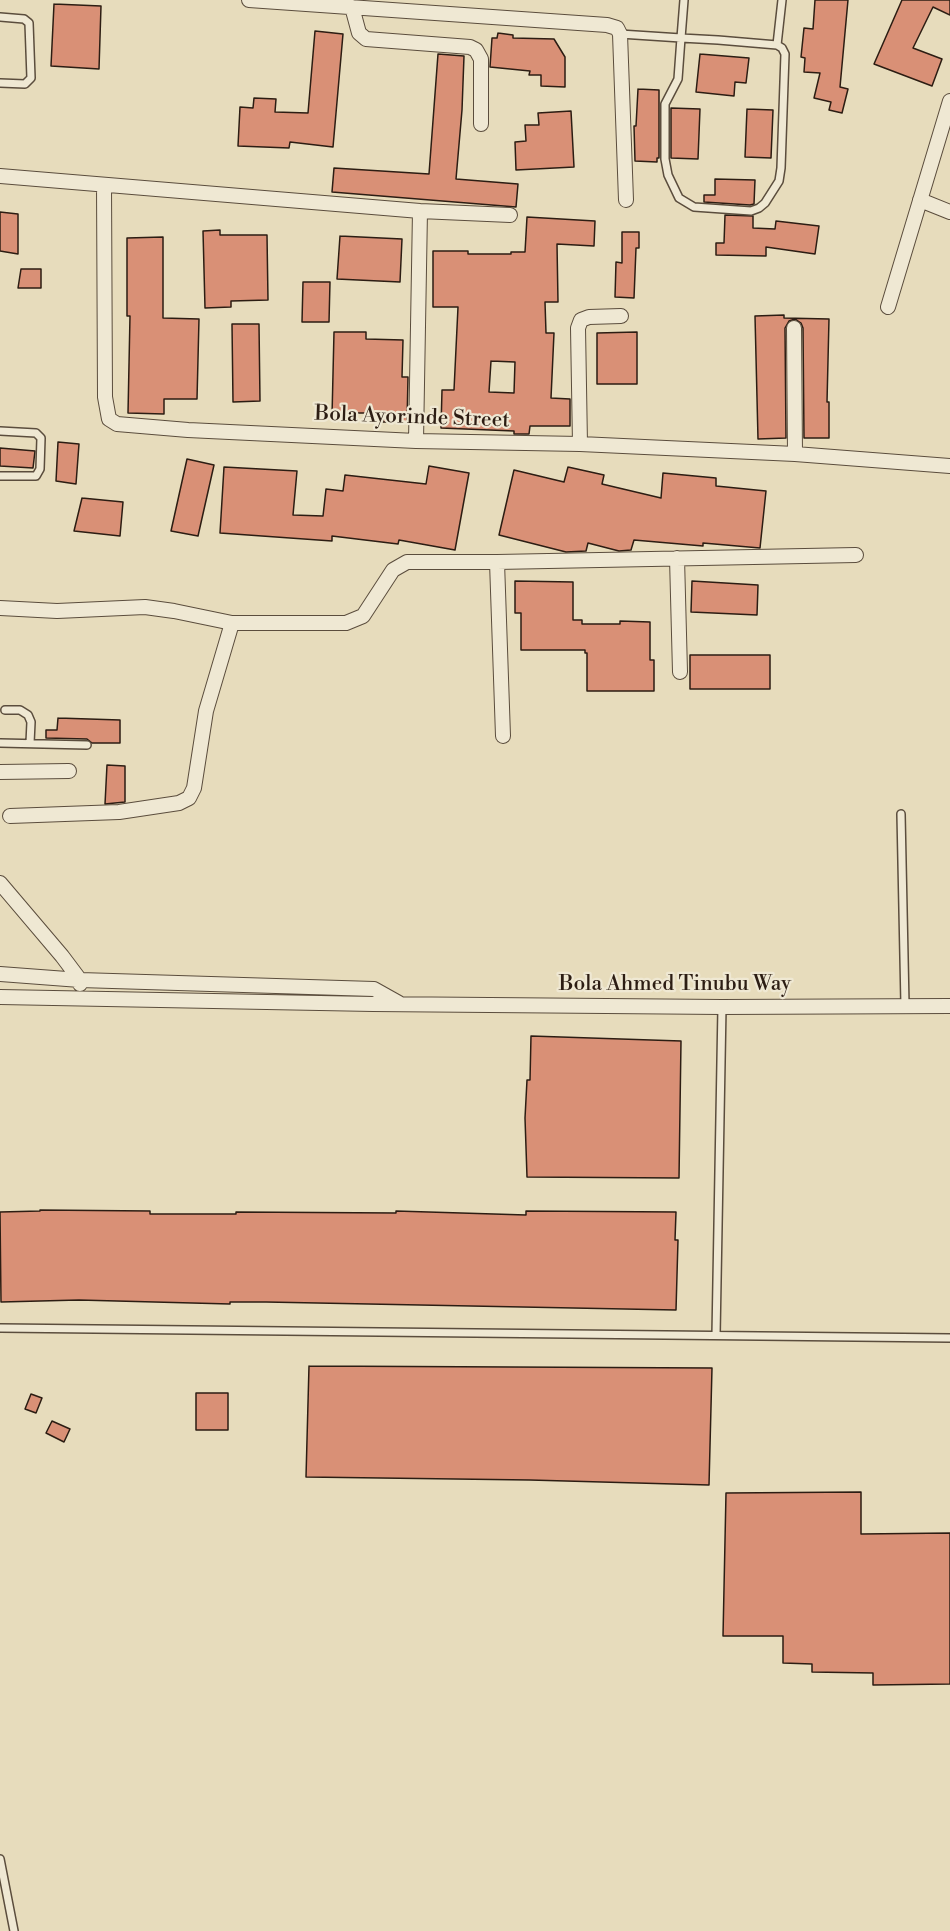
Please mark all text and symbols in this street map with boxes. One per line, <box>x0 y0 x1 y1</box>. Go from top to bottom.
street label: Bola Ayorinde Street <box>314 402 510 434</box>
street label: Bola Ahmed Tinubu Way <box>559 972 791 998</box>

